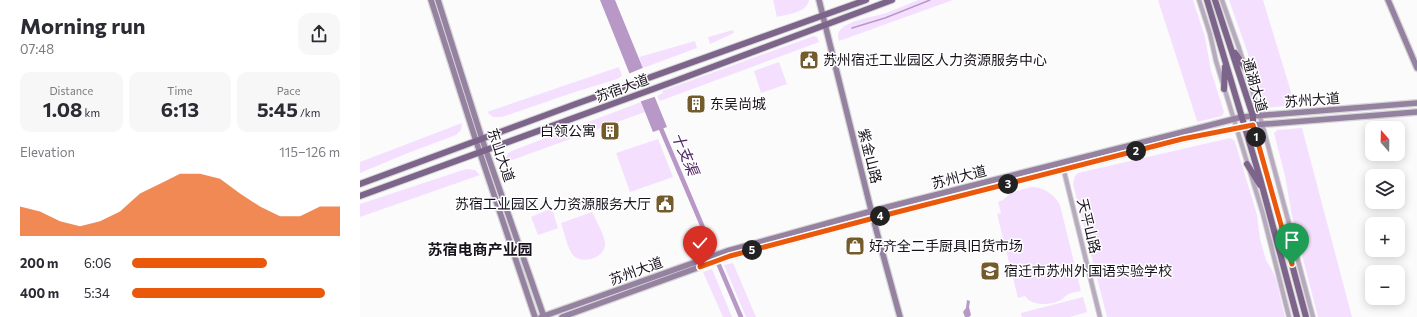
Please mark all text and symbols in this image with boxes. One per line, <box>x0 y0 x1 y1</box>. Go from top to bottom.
text: Morning run <box>20 12 146 39</box>
button: share <box>298 13 340 55</box>
text: 07:48 <box>20 41 54 57</box>
public building icon: 苏州宿迁工业园区人力资源服务中心 <box>798 49 820 71</box>
place label: 苏州宿迁工业园区人力资源服务中心 <box>823 51 1047 68</box>
street label: 通湖大道 <box>1240 56 1271 114</box>
street label: 苏宿大道 <box>593 70 651 105</box>
text: Distance <box>49 84 93 97</box>
text: Time <box>167 84 193 97</box>
text: Pace <box>277 84 301 97</box>
street label: 苏州大道 <box>1283 89 1340 110</box>
building icon: 东吴尚城 <box>685 93 707 115</box>
place label: 东吴尚城 <box>710 95 766 112</box>
text: 1.08 <box>43 97 82 121</box>
text: 6:13 <box>161 97 199 121</box>
text: 5:45 <box>257 97 298 121</box>
text: km <box>82 106 100 119</box>
text: /km <box>298 106 320 119</box>
building icon: 白领公寓 <box>599 120 621 142</box>
north arrow <box>1365 121 1405 161</box>
map controls <box>1365 121 1405 305</box>
place label: 白领公寓 <box>540 122 596 139</box>
street label: 东山大道 <box>484 126 519 184</box>
street label: 紫金山路 <box>855 127 886 185</box>
pin: 1 <box>1246 127 1266 147</box>
water label: 十支渠 <box>669 129 704 180</box>
text: 1 <box>1254 130 1258 143</box>
pin: 2 <box>1126 141 1146 161</box>
text: Elevation <box>20 144 75 160</box>
text: 115–126 m <box>279 144 340 160</box>
text: 2 <box>1133 144 1139 157</box>
street label: 苏州大道 <box>930 161 988 192</box>
button: layers <box>1365 169 1405 209</box>
pin: 3 <box>998 174 1018 194</box>
text: 3 <box>1005 177 1011 190</box>
public building icon: 苏宿工业园区人力资源服务大厅 <box>654 193 676 215</box>
place label: 苏宿工业园区人力资源服务大厅 <box>455 195 651 212</box>
street label: 天平山路 <box>1074 197 1105 255</box>
pin: 4 <box>870 206 890 226</box>
text: 4 <box>877 209 883 222</box>
button: + <box>1365 217 1405 257</box>
pin <box>1275 223 1309 264</box>
pin <box>683 226 717 267</box>
icon: arrive <box>1281 229 1303 251</box>
icon: check <box>689 232 711 254</box>
shop icon: 好齐全二手厨具旧货市场 <box>844 235 866 257</box>
place label: 好齐全二手厨具旧货市场 <box>869 237 1023 254</box>
district label: 苏宿电商产业园 <box>427 240 533 258</box>
pin: 5 <box>742 240 762 260</box>
text: 5 <box>749 243 755 256</box>
street label: 苏州大道 <box>607 253 665 288</box>
text: 200 m <box>20 255 58 271</box>
text: 6:06 <box>84 255 111 271</box>
school or university icon: 宿迁市苏州外国语实验学校 <box>979 260 1001 282</box>
place label: 宿迁市苏州外国语实验学校 <box>1004 262 1172 279</box>
button: − <box>1365 265 1405 305</box>
text: 400 m <box>20 285 59 301</box>
text: 5:34 <box>84 285 110 301</box>

